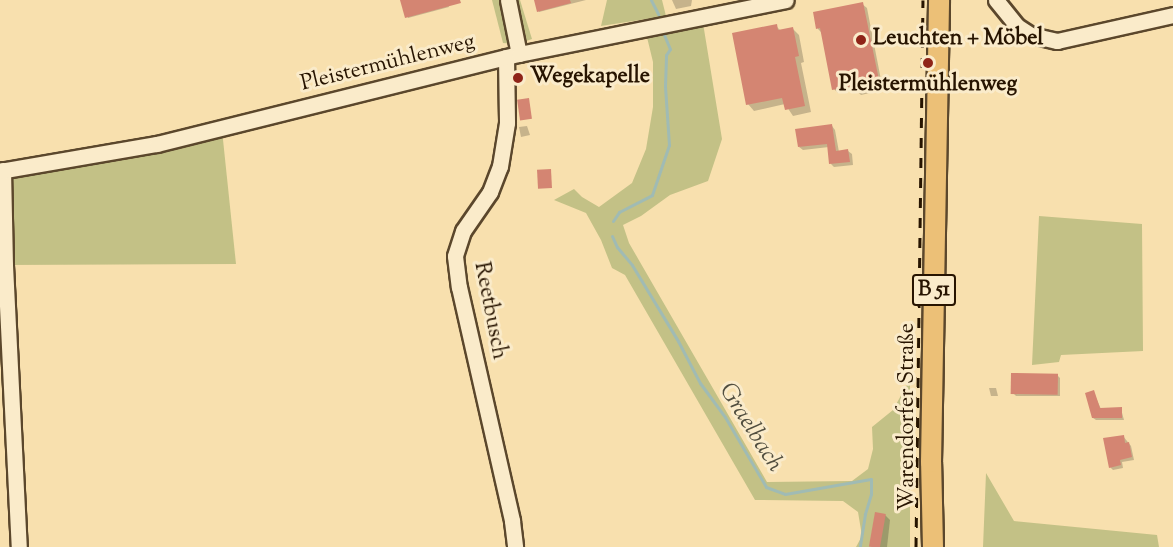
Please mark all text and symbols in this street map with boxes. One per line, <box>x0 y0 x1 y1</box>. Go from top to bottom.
place label: Leuchten + Möbel <box>873 27 1043 53</box>
street label: Pleistermühlenweg <box>298 30 478 98</box>
marker: Leuchten + Möbel <box>854 33 868 47</box>
marker: Pleistermühlenweg <box>921 56 935 70</box>
place label: Wegekapelle <box>530 65 650 91</box>
marker: Wegekapelle <box>511 71 525 85</box>
place label: Pleistermühlenweg <box>839 73 1017 99</box>
street label: Reetbusch <box>467 260 511 362</box>
road number: B 51 <box>912 272 956 308</box>
street label: Warendorfer Straße <box>896 323 922 511</box>
water label: Graelbach <box>712 378 788 478</box>

